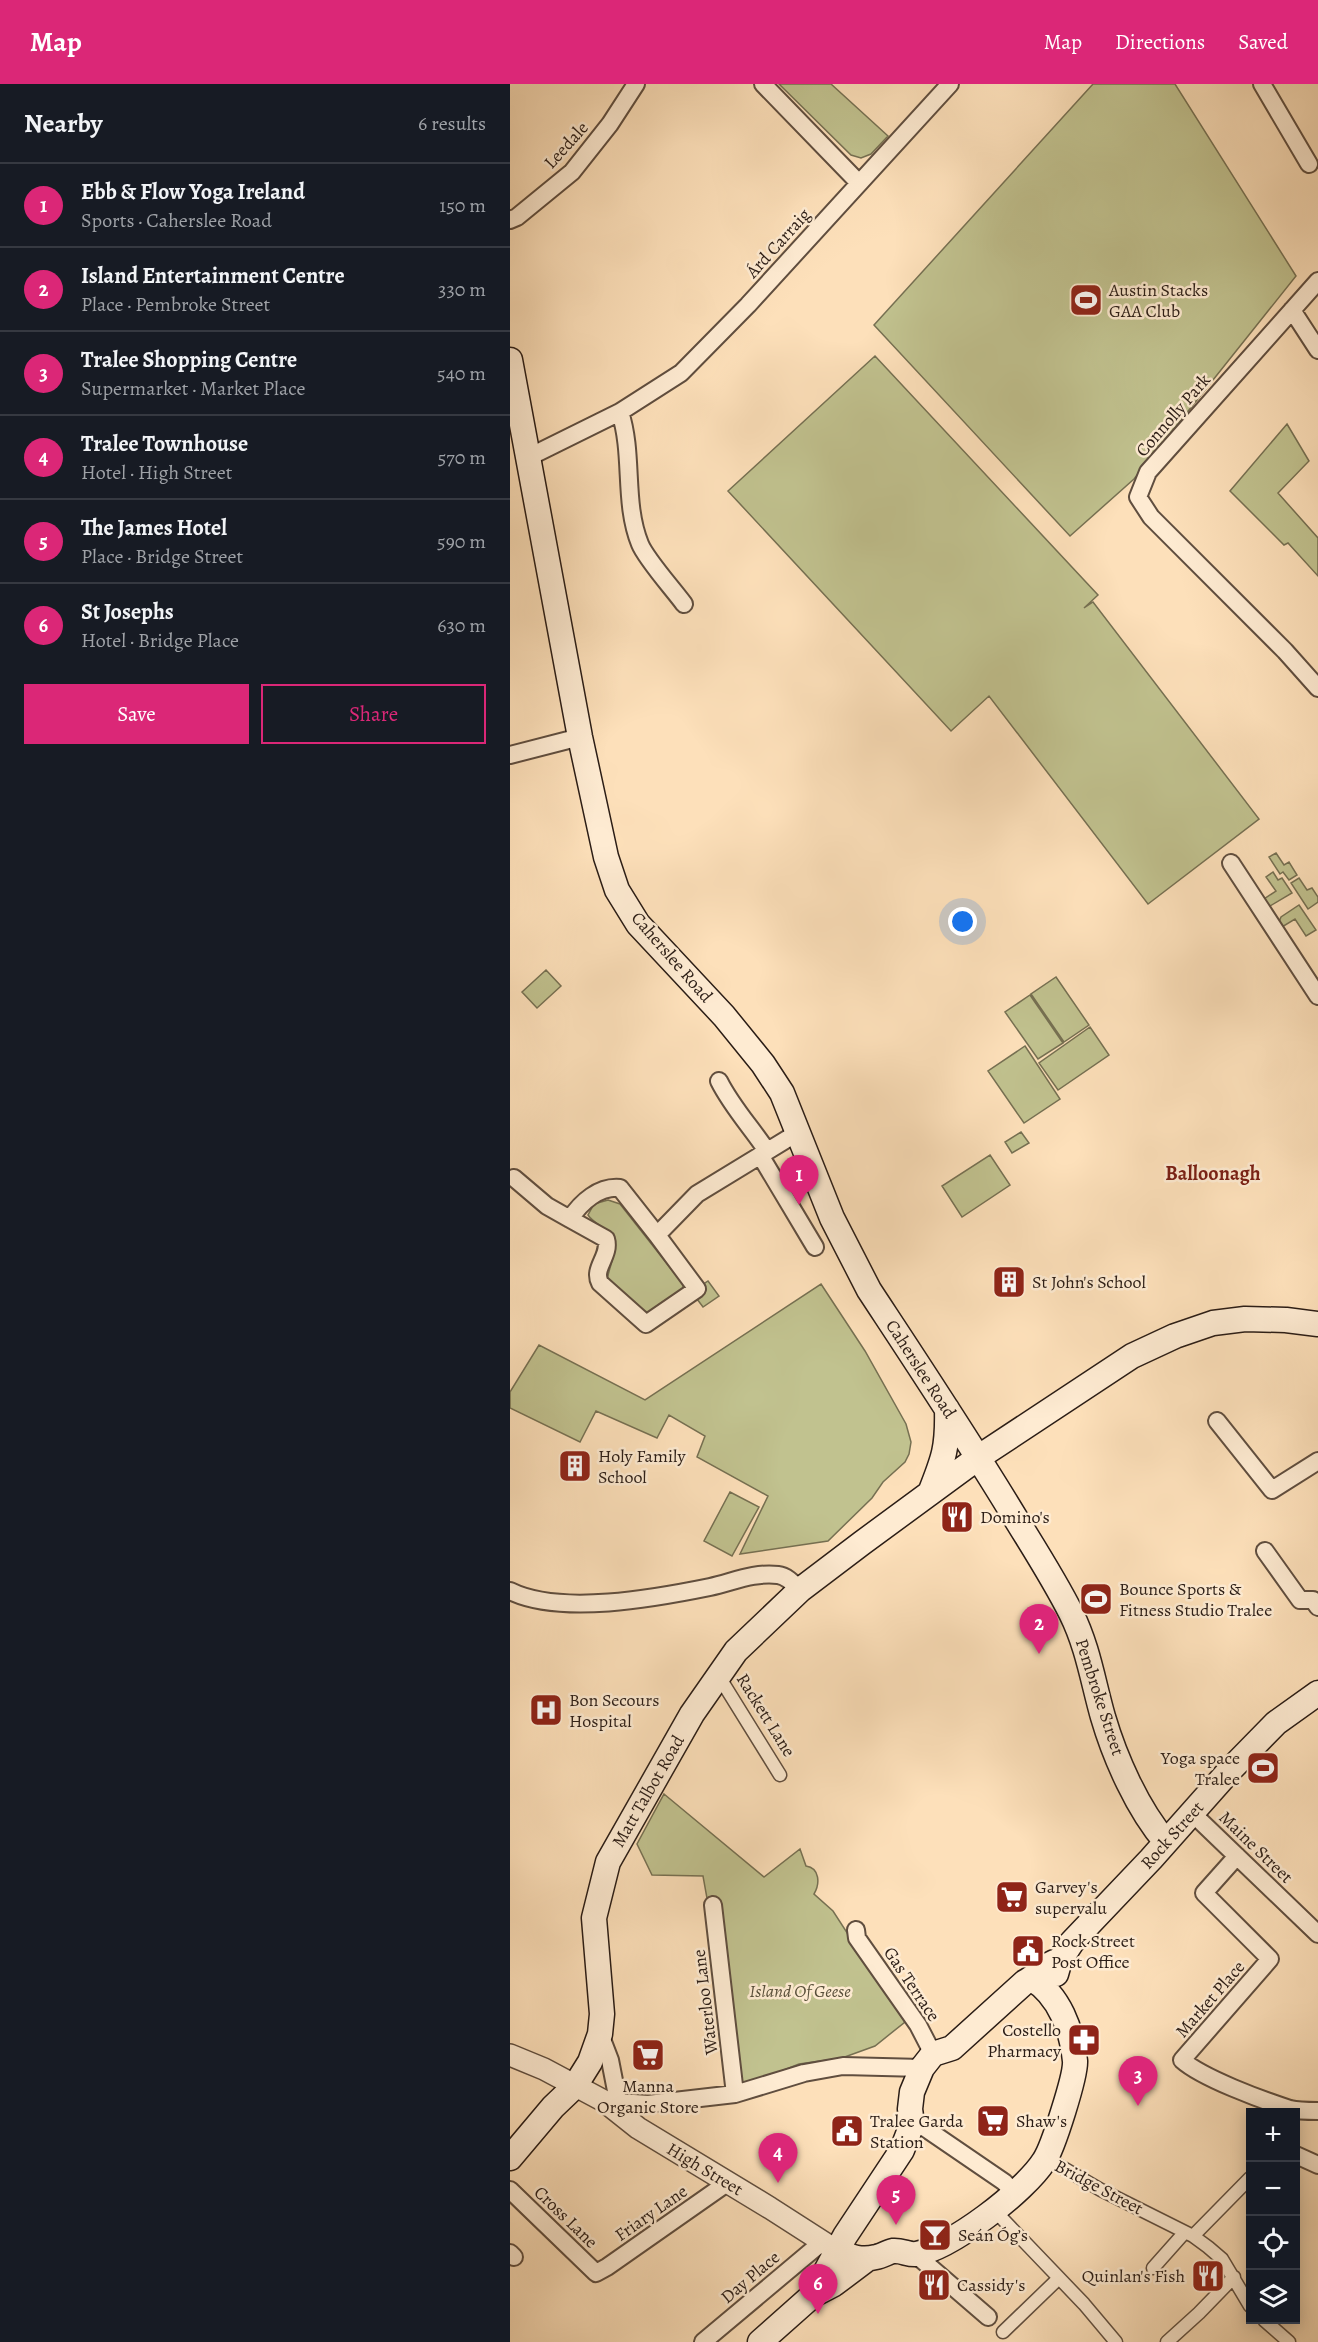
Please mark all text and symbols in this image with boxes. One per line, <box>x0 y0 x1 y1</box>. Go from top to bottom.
text: Map <box>30 23 82 61</box>
text: Map <box>1044 28 1082 56</box>
text: Directions <box>1115 28 1205 56</box>
text: Saved <box>1238 28 1288 56</box>
text: Nearby <box>24 106 103 141</box>
text: 6 results <box>418 110 486 137</box>
street label: Leedale <box>538 116 594 174</box>
text: Ebb & Flow Yoga Ireland <box>81 177 305 207</box>
text: 1 <box>40 192 47 219</box>
text: 150 m <box>439 192 486 219</box>
street label: Árd Carraig <box>740 203 816 284</box>
text: Sports · Caherslee Road <box>81 207 272 234</box>
text: Island Entertainment Centre <box>81 261 345 291</box>
text: 2 <box>39 276 48 303</box>
text: 330 m <box>438 276 486 303</box>
place label: Austin Stacks GAA Club <box>1108 278 1208 323</box>
sports icon: Austin Stacks GAA Club <box>1068 282 1104 318</box>
text: Place · Pembroke Street <box>81 291 270 318</box>
text: Tralee Shopping Centre <box>81 345 297 375</box>
text: 3 <box>39 360 48 387</box>
text: 540 m <box>437 360 486 387</box>
street label: Connolly Park <box>1130 368 1216 462</box>
text: Supermarket · Market Place <box>81 375 305 402</box>
text: Tralee Townhouse <box>81 429 248 459</box>
text: 4 <box>39 444 48 471</box>
text: 570 m <box>438 444 486 471</box>
text: Hotel · High Street <box>81 459 232 486</box>
text: The James Hotel <box>81 513 227 543</box>
text: 5 <box>39 528 48 555</box>
text: 590 m <box>437 528 486 555</box>
text: Place · Bridge Street <box>81 543 243 570</box>
text: St Josephs <box>81 597 174 627</box>
text: 6 <box>39 612 48 639</box>
text: 630 m <box>437 612 486 639</box>
text: Hotel · Bridge Place <box>81 627 239 654</box>
button: Save <box>24 684 249 744</box>
button: Share <box>261 684 486 744</box>
street label: Caherslee Road <box>626 906 718 1008</box>
your location <box>948 907 977 936</box>
pin: 1 <box>780 1156 818 1205</box>
district label: Balloonagh <box>1165 1160 1261 1187</box>
building icon: St John's School <box>991 1264 1027 1300</box>
place label: St John's School <box>1032 1270 1147 1294</box>
street label: Caherslee Road <box>880 1315 962 1423</box>
place label: Holy Family School <box>598 1444 686 1489</box>
building icon: Holy Family School <box>557 1448 593 1484</box>
restaurant icon: Domino's <box>939 1499 975 1535</box>
place label: Domino's <box>980 1505 1050 1529</box>
place label: Bounce Sports & Fitness Studio Tralee <box>1119 1577 1272 1622</box>
sports icon: Bounce Sports & Fitness Studio Tralee <box>1078 1581 1114 1617</box>
pin: 2 <box>1020 1604 1058 1654</box>
street label: Pembroke Street <box>1070 1636 1130 1759</box>
street label: Rackett Lane <box>731 1669 801 1761</box>
place label: Bon Secours Hospital <box>569 1688 659 1733</box>
hospital icon: Bon Secours Hospital <box>528 1692 564 1728</box>
street label: Matt Talbot Road <box>606 1730 690 1851</box>
place label: Yoga space Tralee <box>1160 1746 1240 1791</box>
sports icon: Yoga space Tralee <box>1245 1750 1281 1786</box>
street label: Rock Street <box>1135 1796 1209 1874</box>
street label: Maine Street <box>1214 1806 1298 1888</box>
place label: Garvey's supervalu <box>1035 1875 1107 1920</box>
supermarket icon: Garvey's supervalu <box>994 1879 1030 1915</box>
place label: Rock Street Post Office <box>1051 1929 1135 1974</box>
public building icon: Rock Street Post Office <box>1010 1933 1046 1969</box>
street label: Gas Terrace <box>878 1942 946 2026</box>
street label: Waterloo Lane <box>687 1948 723 2057</box>
street label: Market Place <box>1170 1955 1250 2043</box>
park label: Island Of Geese <box>749 1979 851 2003</box>
place label: Costello Pharmacy <box>987 2018 1062 2063</box>
pharmacy icon: Costello Pharmacy <box>1066 2022 1102 2058</box>
supermarket icon: Manna Organic Store <box>630 2037 666 2073</box>
pin: 3 <box>1118 2056 1158 2106</box>
place label: Manna Organic Store <box>597 2074 699 2119</box>
supermarket icon: Shaw's <box>975 2103 1011 2139</box>
map controls <box>1246 2108 1300 2324</box>
button: + <box>1246 2108 1300 2162</box>
place label: Tralee Garda Station <box>870 2109 964 2154</box>
place label: Shaw's <box>1016 2109 1067 2133</box>
public building icon: Tralee Garda Station <box>829 2113 865 2149</box>
pin: 4 <box>758 2134 798 2183</box>
street label: High Street <box>662 2137 748 2201</box>
street label: Bridge Street <box>1050 2154 1148 2220</box>
button: − <box>1246 2162 1300 2216</box>
pin: 5 <box>876 2176 916 2225</box>
street label: Friary Lane <box>610 2179 692 2247</box>
street label: Cross Lane <box>529 2181 603 2253</box>
button: locate <box>1246 2216 1300 2270</box>
bar icon: Seán Óg’s <box>917 2217 953 2253</box>
place label: Seán Óg’s <box>958 2223 1028 2247</box>
street label: Day Place <box>715 2245 785 2309</box>
restaurant icon: Quinlan's Fish <box>1190 2258 1226 2294</box>
pin: 6 <box>798 2264 838 2314</box>
place label: Quinlan's Fish <box>1082 2264 1185 2288</box>
restaurant icon: Cassidy's <box>916 2267 952 2303</box>
button: layers <box>1246 2270 1300 2324</box>
place label: Cassidy's <box>957 2273 1025 2297</box>

